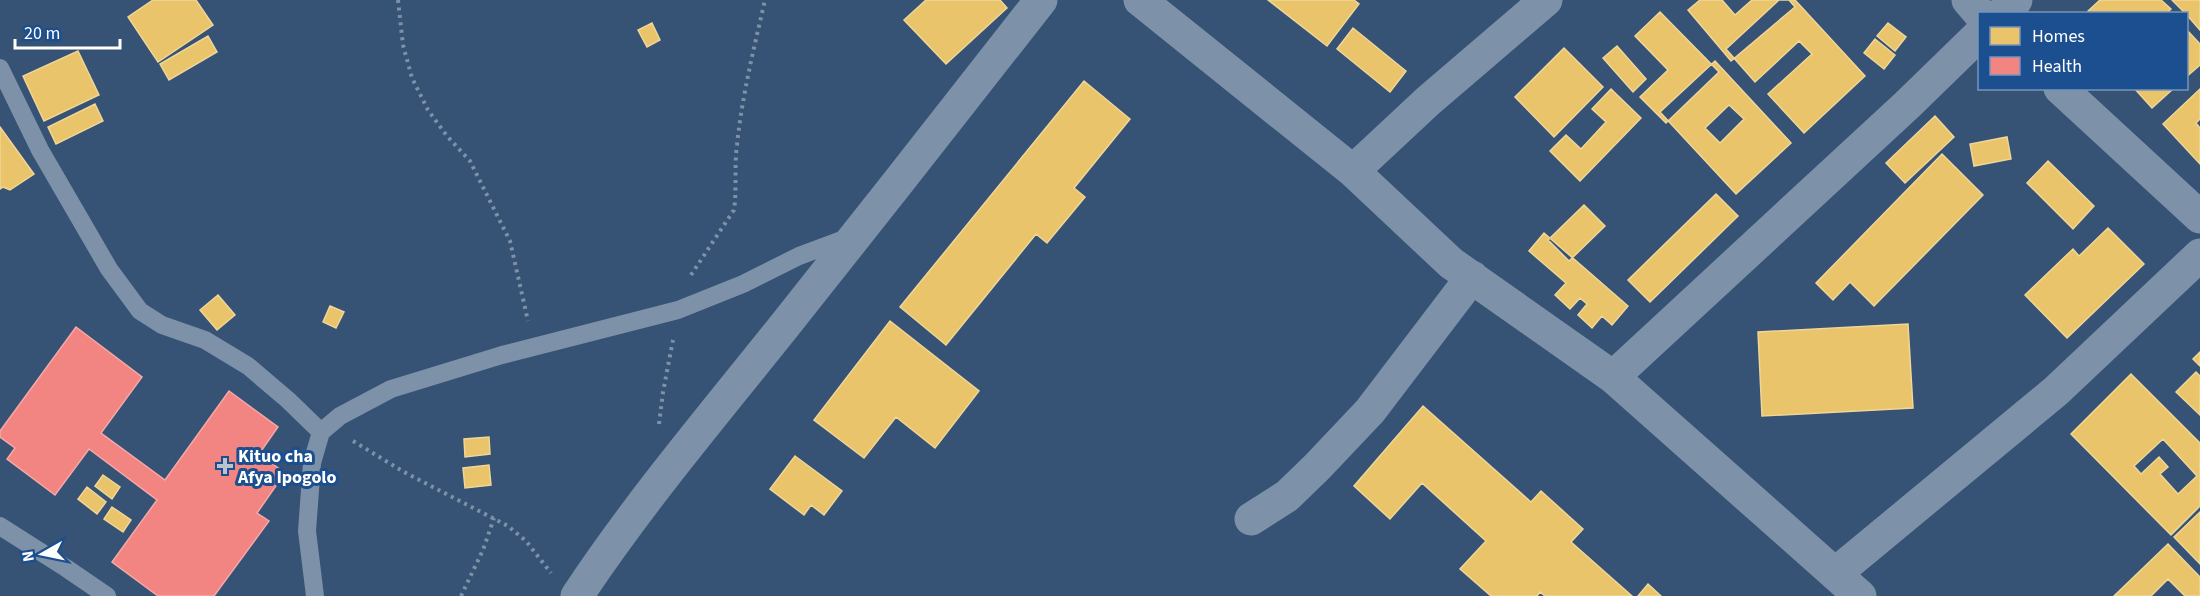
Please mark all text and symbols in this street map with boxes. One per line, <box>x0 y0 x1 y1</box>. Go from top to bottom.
scale bar <box>15 12 120 50</box>
legend <box>1978 12 2188 90</box>
text: 20 m <box>24 21 60 46</box>
text: Homes <box>2032 24 2085 49</box>
text: Health <box>2032 54 2082 79</box>
place label: Kituo cha Afya Ipogolo <box>237 444 337 490</box>
marker: Kituo cha Afya Ipogolo <box>216 457 234 475</box>
north arrow <box>12 524 72 584</box>
text: N <box>16 549 40 563</box>

